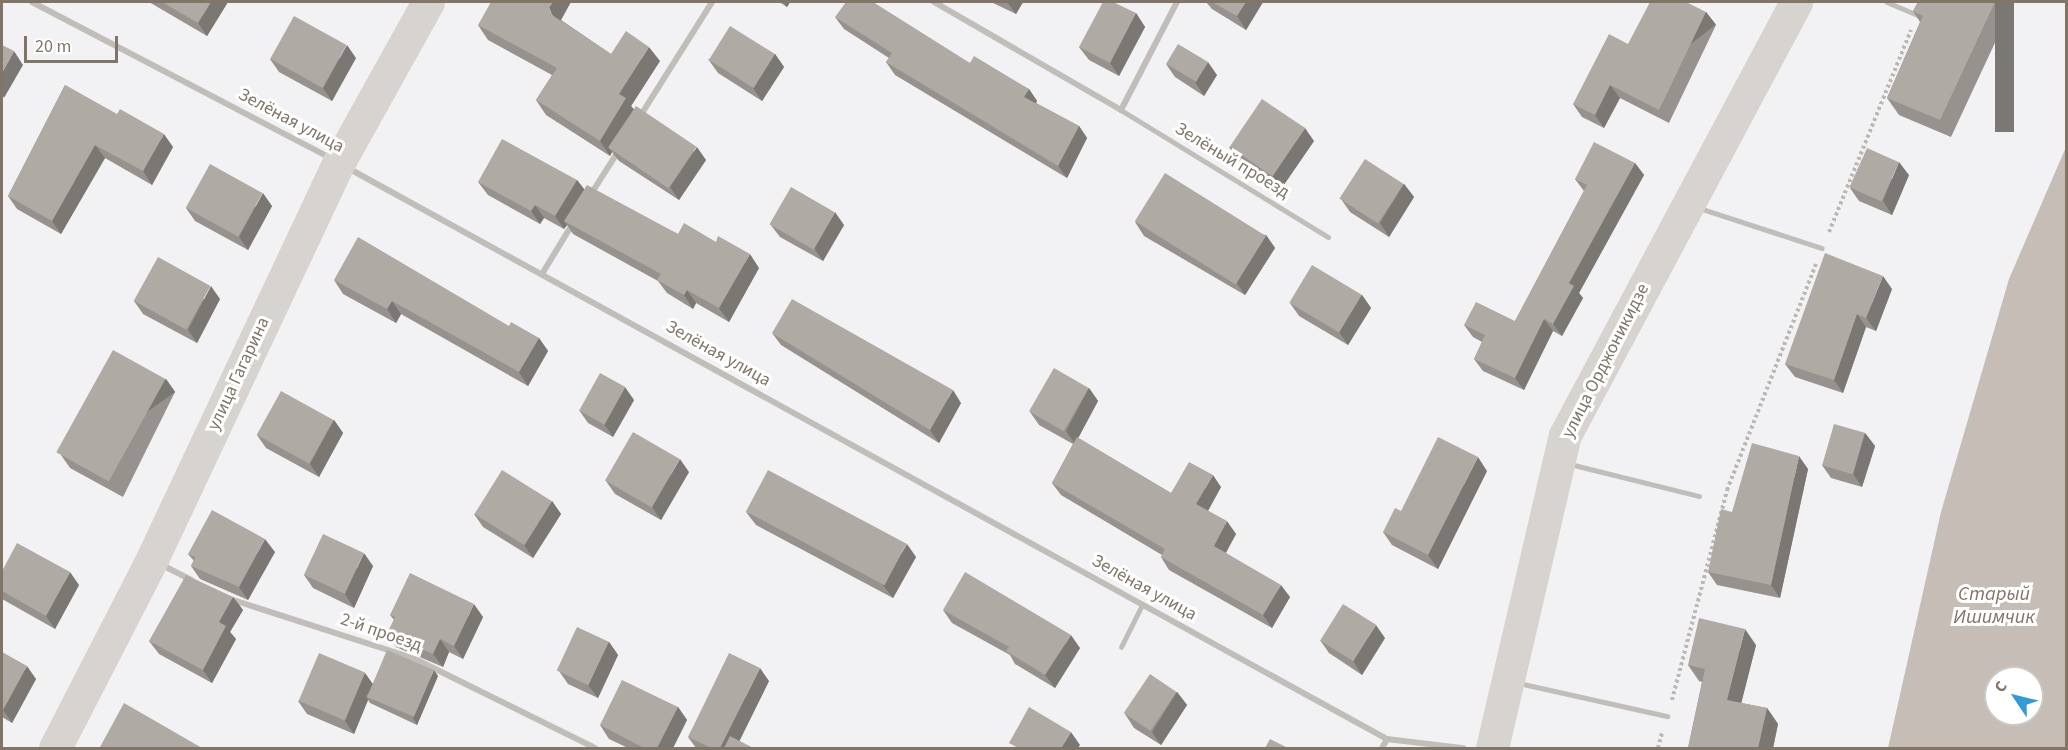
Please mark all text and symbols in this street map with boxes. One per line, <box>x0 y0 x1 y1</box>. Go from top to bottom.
scale bar <box>27 24 122 62</box>
text: 20 m <box>35 34 71 59</box>
street label: Зелёная улица <box>234 84 348 158</box>
street label: Зелёный проезд <box>1171 118 1293 204</box>
street label: улица Орджоникидзе <box>1558 280 1654 442</box>
street label: улица Гагарина <box>203 314 275 434</box>
street label: Зелёная улица <box>662 316 774 392</box>
street label: Зелёная улица <box>1088 550 1200 626</box>
water label: Старый Ишимчик <box>1953 582 2035 629</box>
street label: 2-й проезд <box>337 609 425 657</box>
north arrow <box>1984 666 2044 726</box>
text: С <box>1989 677 2013 697</box>

